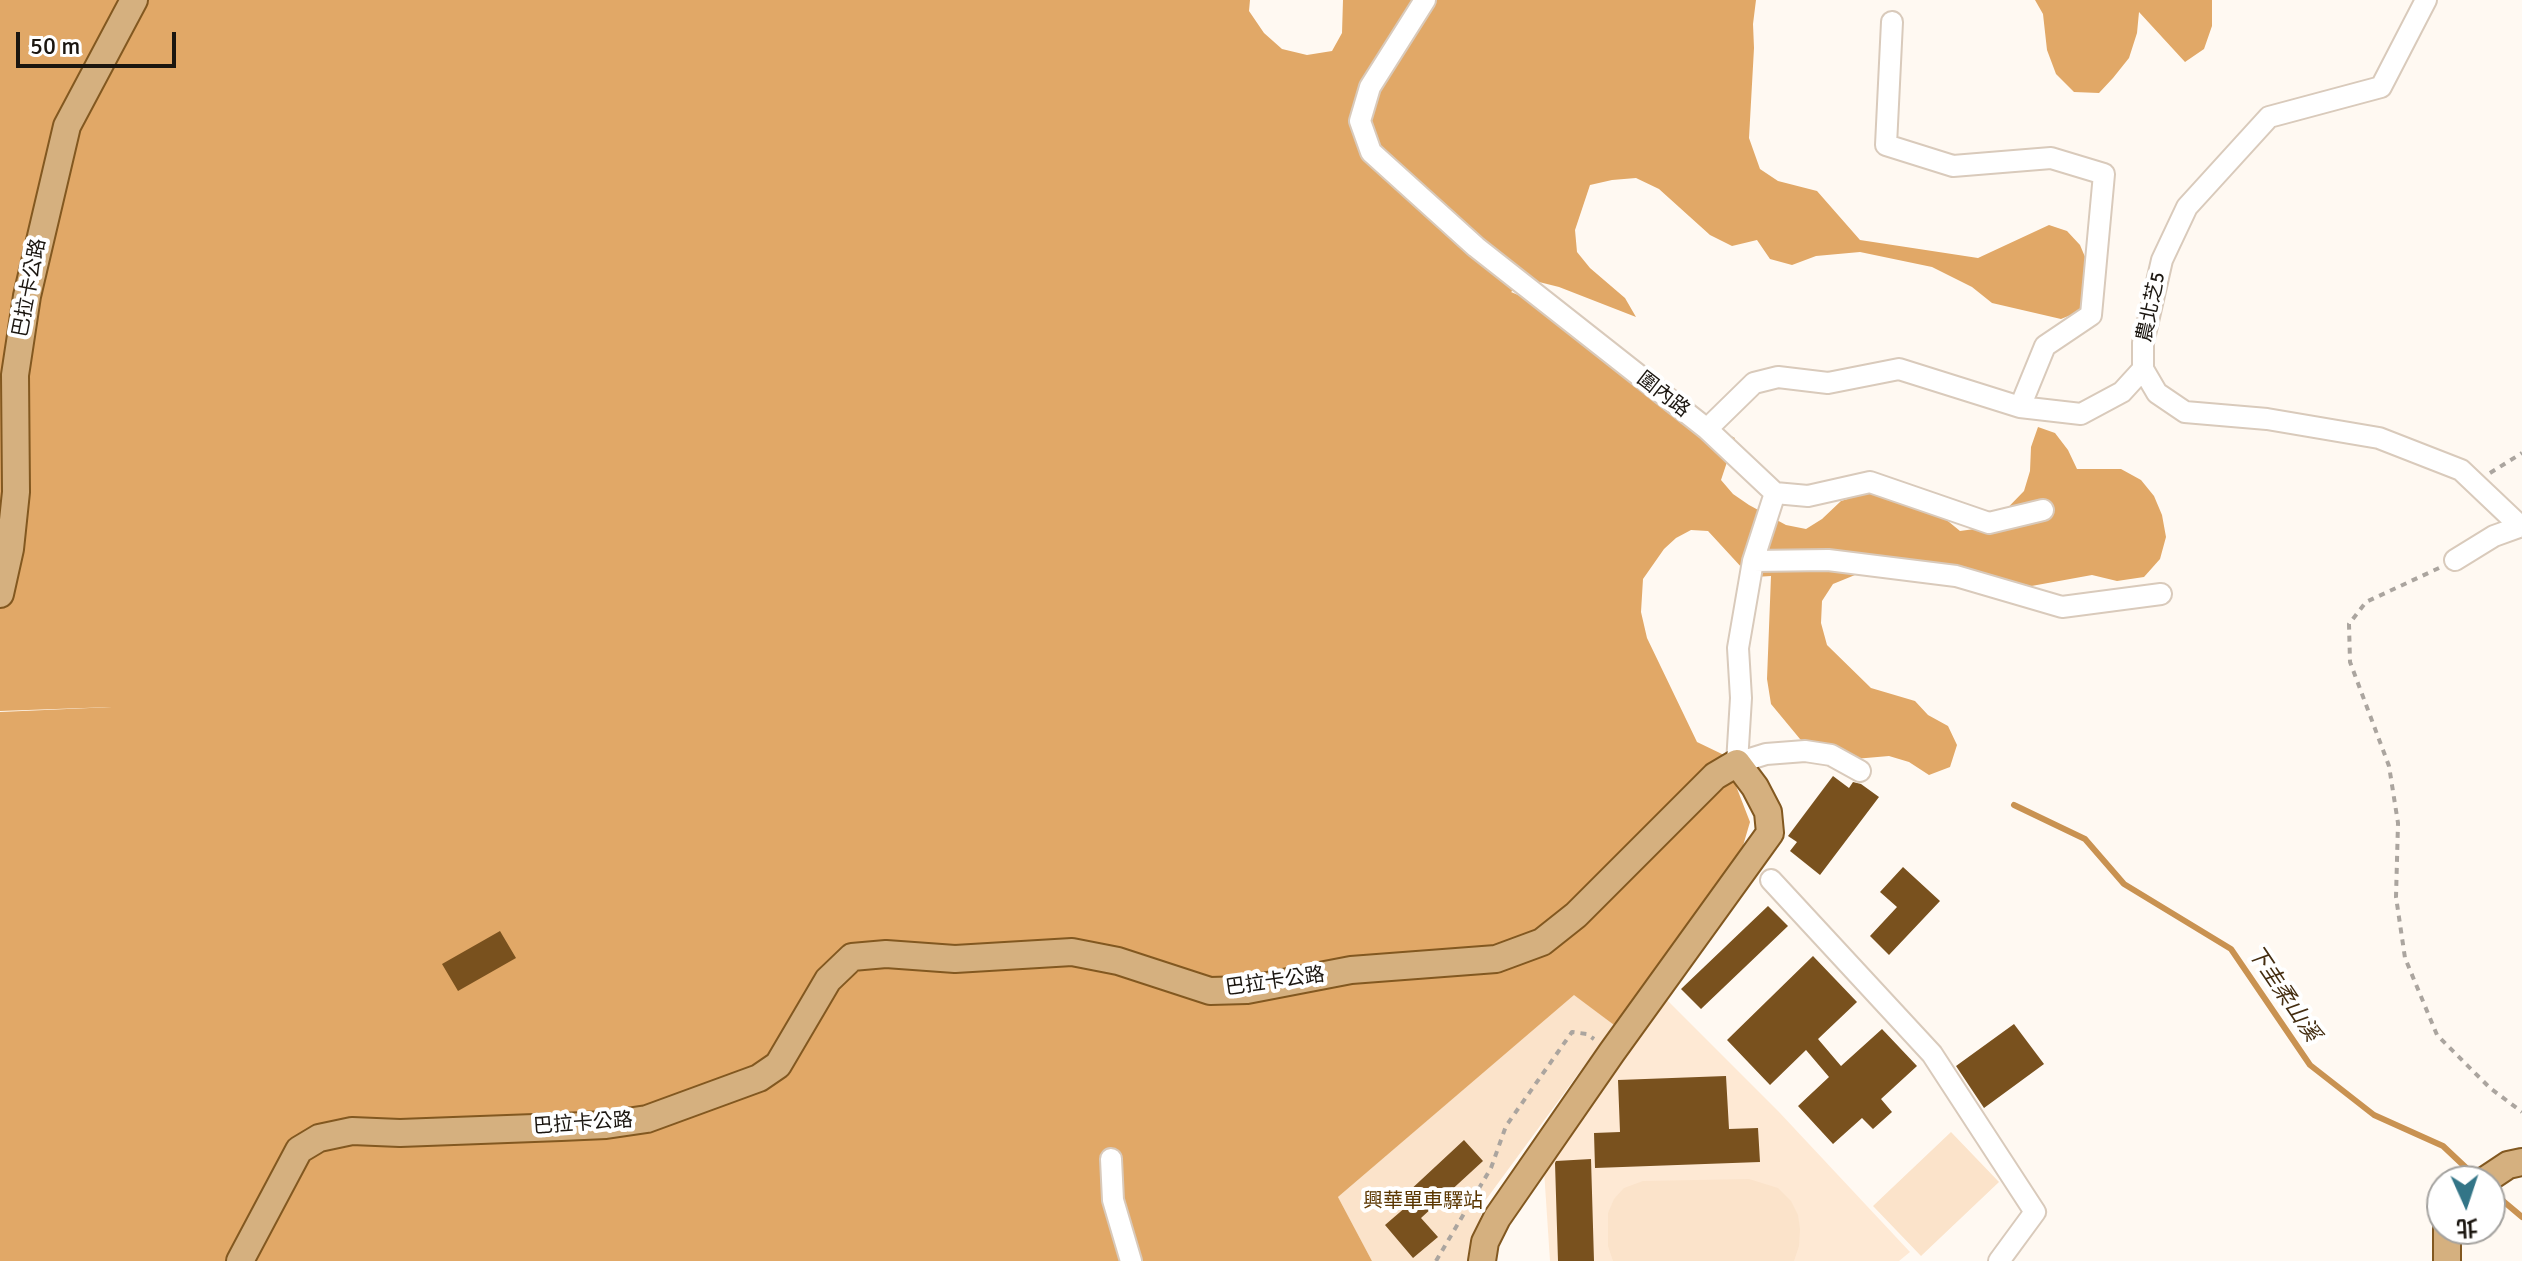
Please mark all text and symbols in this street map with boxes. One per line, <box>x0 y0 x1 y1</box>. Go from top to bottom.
scale bar <box>20 16 180 66</box>
text: 50 m <box>30 31 80 61</box>
street label: 巴拉卡公路 <box>9 237 51 339</box>
street label: 農北芝5 <box>2133 270 2171 344</box>
street label: 圍內路 <box>1632 367 1694 423</box>
water label: 下圭柔山溪 <box>2241 941 2325 1047</box>
street label: 巴拉卡公路 <box>1224 963 1326 1001</box>
street label: 巴拉卡公路 <box>532 1109 634 1139</box>
north arrow <box>2426 1165 2506 1245</box>
park label: 興華單車驛站 <box>1363 1190 1483 1214</box>
text: 北 <box>2455 1213 2479 1242</box>

